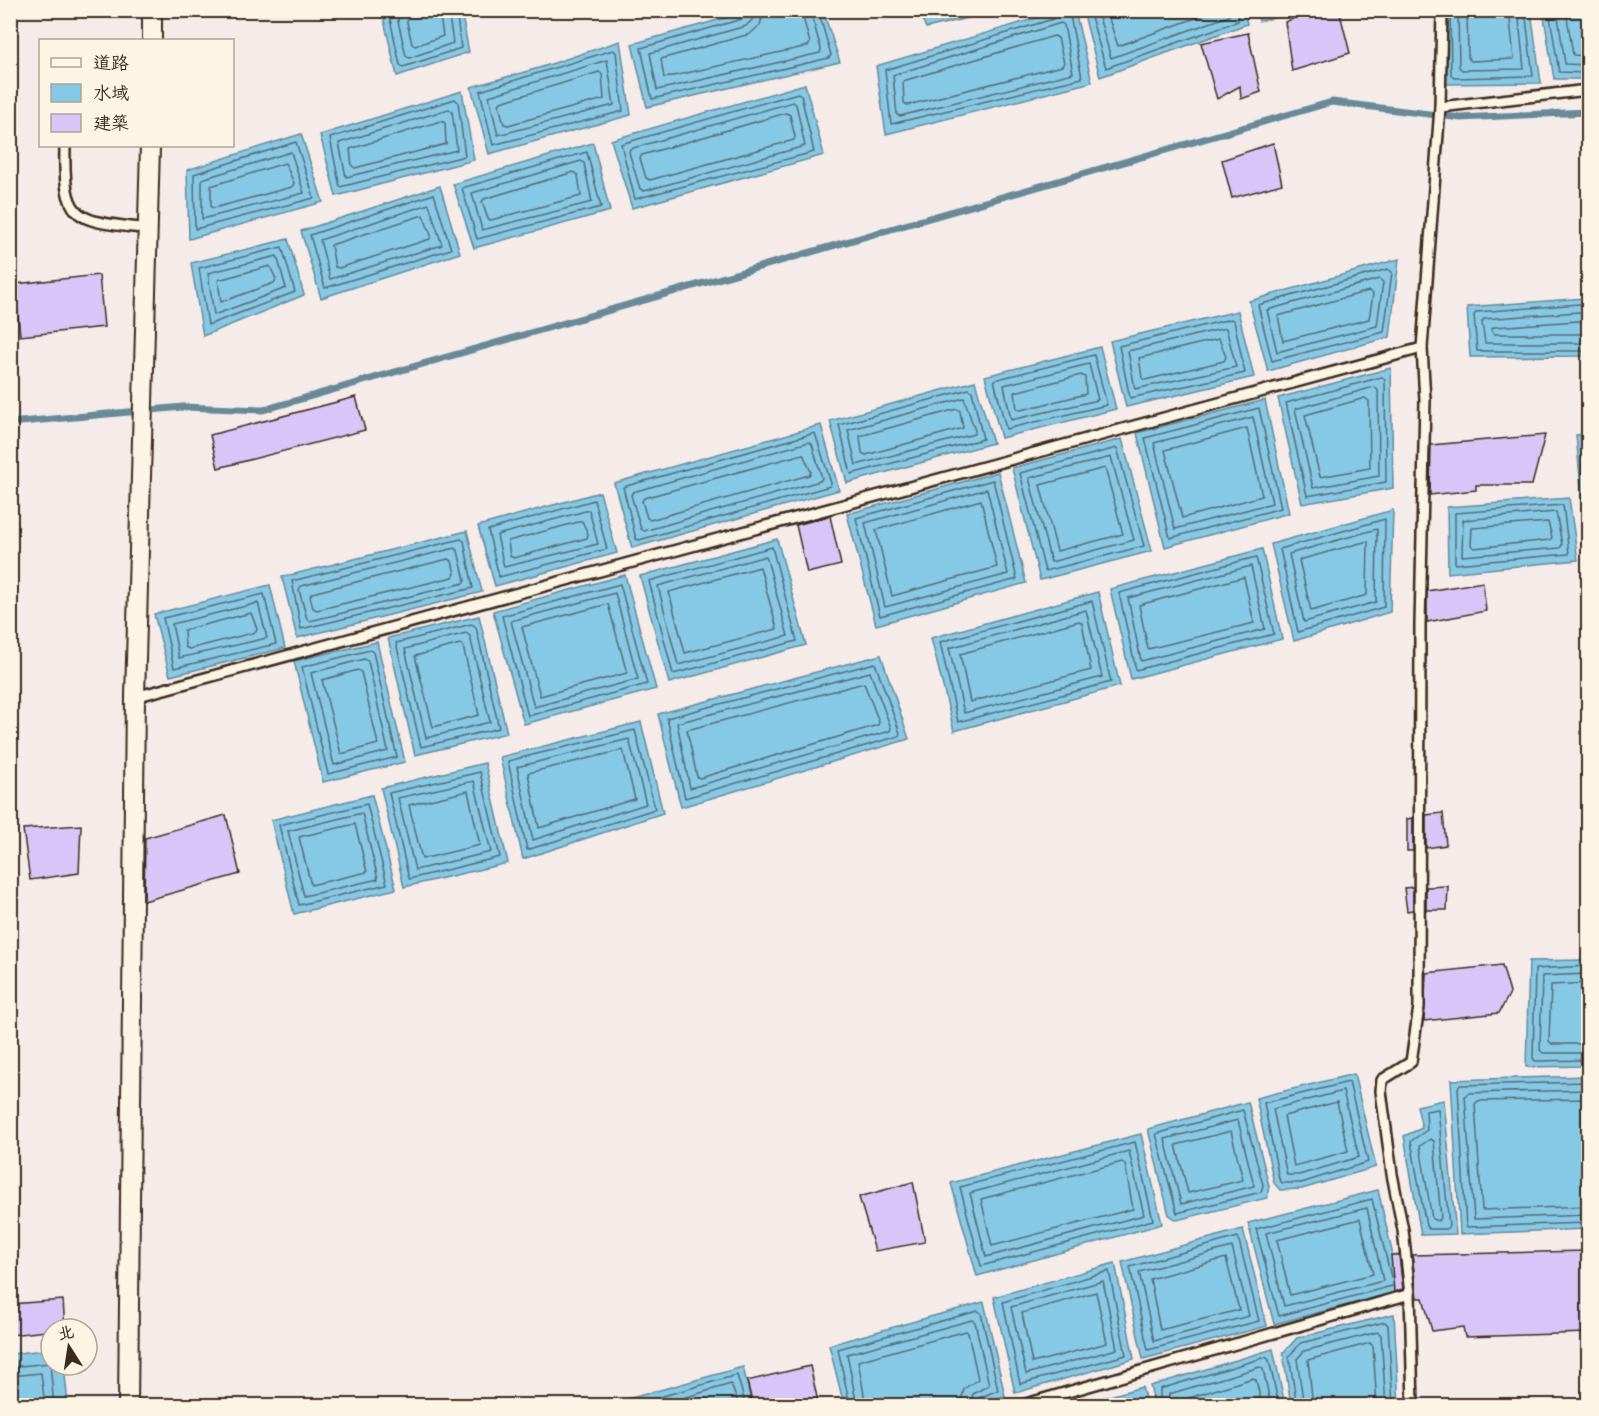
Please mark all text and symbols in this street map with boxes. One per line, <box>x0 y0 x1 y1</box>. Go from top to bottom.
legend <box>39 39 234 147</box>
text: 道路 <box>93 48 129 75</box>
text: 水域 <box>93 78 129 105</box>
text: 建築 <box>93 108 129 135</box>
north arrow <box>39 1317 99 1377</box>
text: 北 <box>55 1318 76 1345</box>

